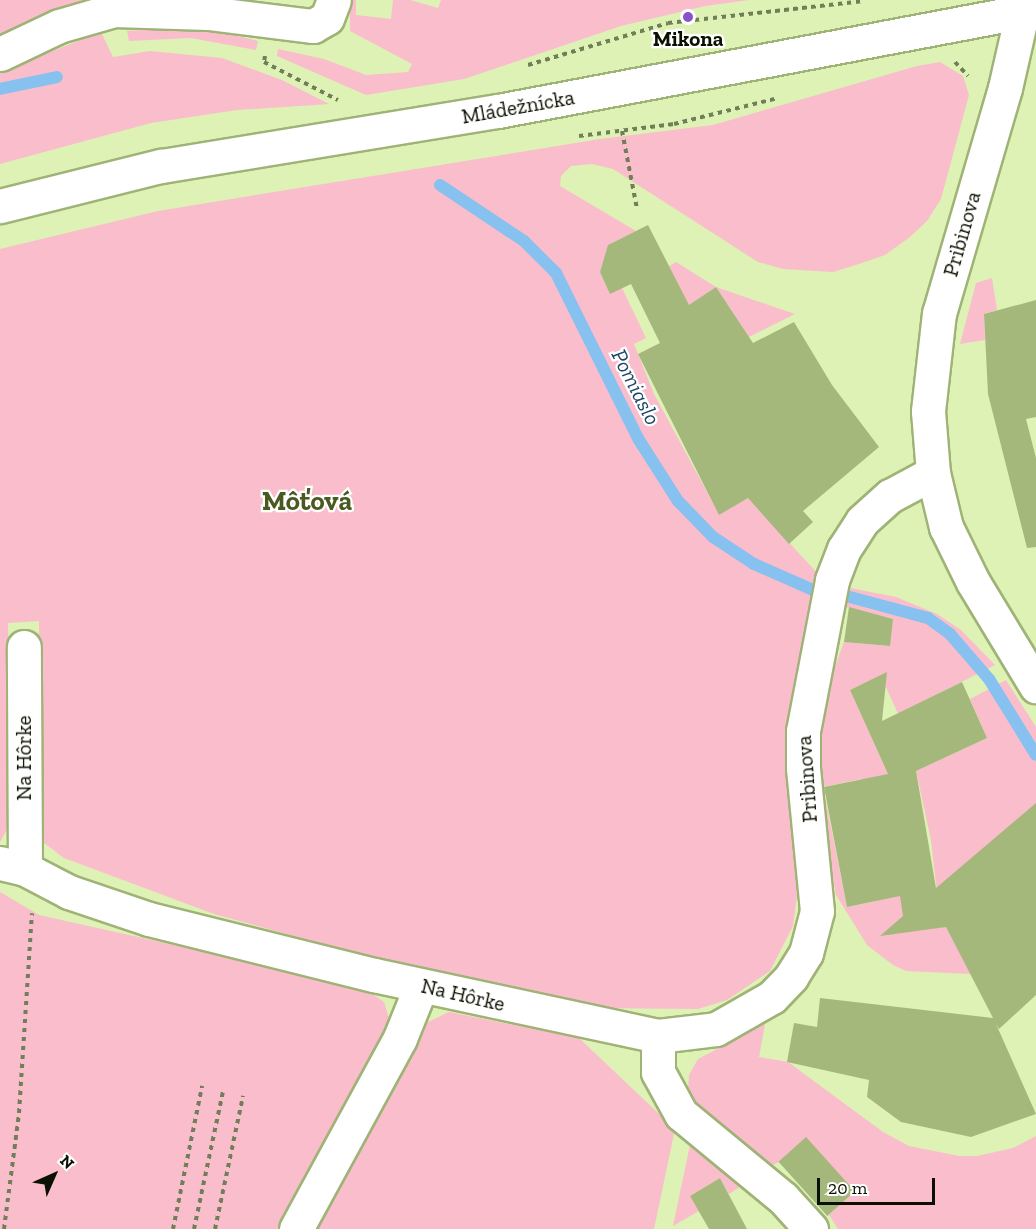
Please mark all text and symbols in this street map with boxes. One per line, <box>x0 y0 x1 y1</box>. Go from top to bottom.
marker: Mikona <box>681 10 695 24</box>
place label: Mikona <box>653 26 723 52</box>
street label: Mládežnícka <box>460 85 576 129</box>
street label: Pribinova <box>938 189 986 279</box>
water label: Pomiaslo <box>606 345 666 429</box>
district label: Môťová <box>262 486 352 518</box>
street label: Na Hôrke <box>11 715 37 801</box>
street label: Pribinova <box>791 735 823 823</box>
street label: Na Hôrke <box>419 973 507 1017</box>
north arrow <box>24 1145 84 1205</box>
text: N <box>56 1151 78 1173</box>
scale bar <box>820 1166 938 1204</box>
text: 20 m <box>828 1177 867 1199</box>

